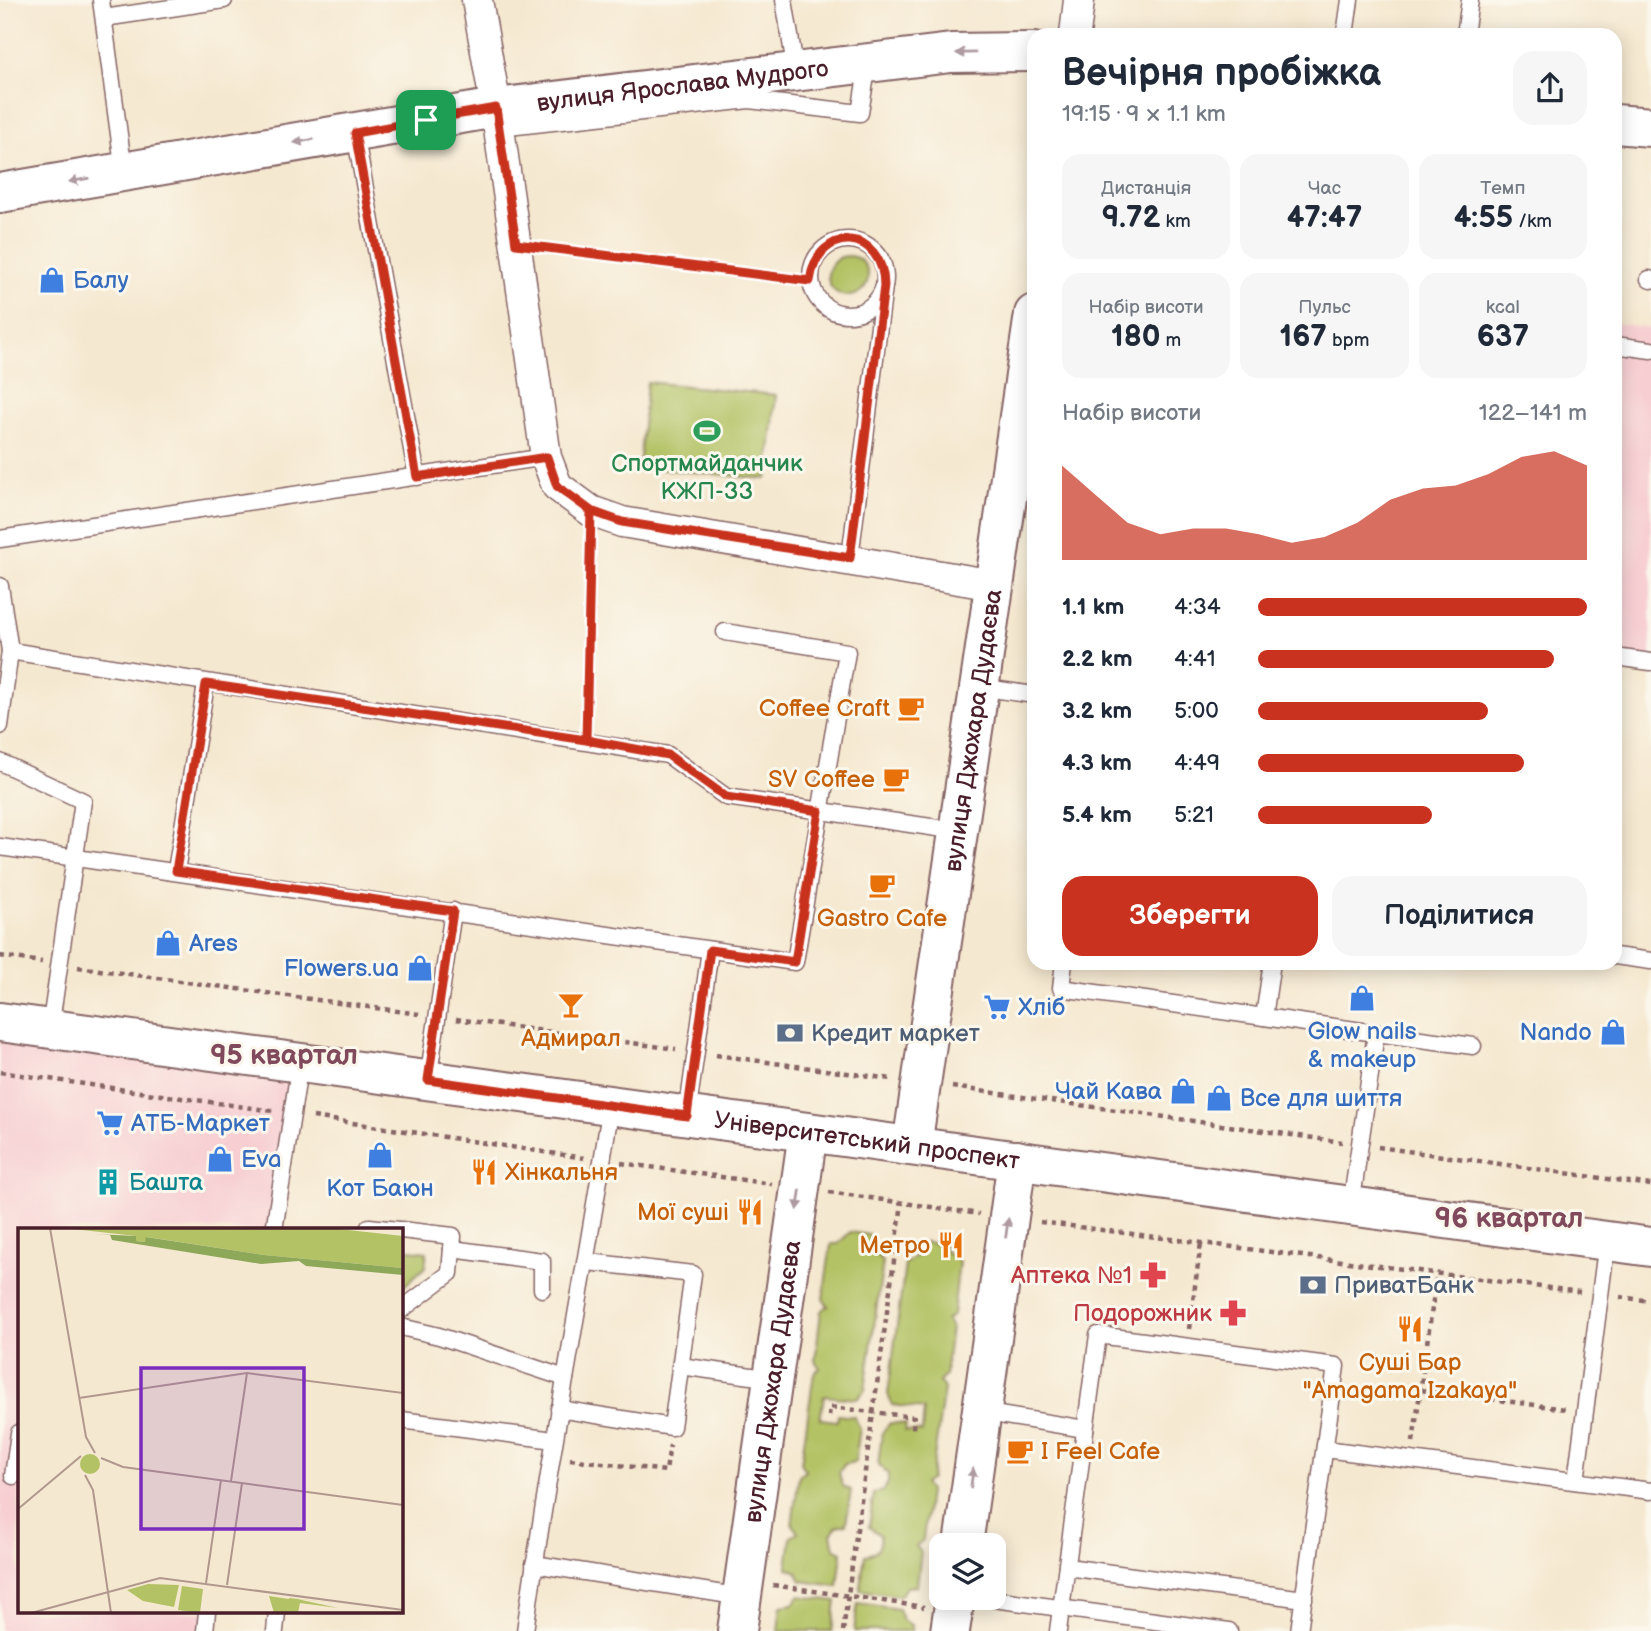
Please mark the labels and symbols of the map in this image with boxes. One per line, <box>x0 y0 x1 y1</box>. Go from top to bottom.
one-way arrow <box>955 47 977 59</box>
street label: вулиця Ярослава Мудрого <box>535 53 830 117</box>
pin <box>396 90 456 150</box>
one-way arrow <box>293 136 315 147</box>
one-way arrow <box>68 175 90 186</box>
shop icon: Балу <box>37 265 67 295</box>
place label: Балу <box>73 266 129 295</box>
sports icon: Спортмайданчик КЖП-33 <box>692 416 722 446</box>
place label: Спортмайданчик КЖП-33 <box>611 449 803 506</box>
street label: вулиця Джохара Дудаєва <box>938 587 1008 874</box>
cafe icon: Coffee Craft <box>896 693 926 723</box>
place label: Coffee Craft <box>759 694 891 723</box>
cafe icon: SV Coffee <box>881 764 911 794</box>
place label: SV Coffee <box>768 765 875 794</box>
cafe icon: Gastro Cafe <box>867 870 897 900</box>
place label: Gastro Cafe <box>817 904 947 933</box>
shop icon: Ares <box>153 928 183 958</box>
place label: Ares <box>189 929 238 958</box>
shop icon: Flowers.ua <box>405 953 435 983</box>
place label: Flowers.ua <box>284 954 399 983</box>
shop icon: Glow nails & makeup <box>1347 983 1377 1013</box>
bar icon: Адмирал <box>556 990 586 1020</box>
supermarket icon: Хліб <box>982 992 1012 1022</box>
place label: Хліб <box>1018 993 1065 1022</box>
place label: Glow nails & makeup <box>1307 1017 1417 1074</box>
shop icon: Nando <box>1598 1017 1628 1047</box>
bank icon: Кредит маркет <box>775 1018 805 1048</box>
place label: Nando <box>1519 1018 1592 1047</box>
place label: Кредит маркет <box>811 1019 980 1048</box>
place label: Адмирал <box>520 1024 621 1053</box>
district label: 95 квартал <box>210 1039 358 1072</box>
shop icon: Чай Кава <box>1168 1076 1198 1106</box>
place label: Чай Кава <box>1055 1077 1162 1106</box>
shop icon: Все для шиття <box>1204 1083 1234 1113</box>
place label: Все для шиття <box>1240 1084 1402 1113</box>
street label: Університетський проспект <box>712 1105 1022 1175</box>
supermarket icon: АТБ-Маркет <box>95 1108 125 1138</box>
place label: АТБ-Маркет <box>130 1109 270 1138</box>
shop icon: Кот Баюн <box>365 1140 395 1170</box>
shop icon: Eva <box>205 1144 235 1174</box>
place label: Eva <box>241 1145 282 1174</box>
restaurant icon: Хінкальня <box>469 1157 499 1187</box>
place label: Хінкальня <box>505 1158 618 1187</box>
building icon: Башта <box>93 1167 123 1197</box>
place label: Башта <box>129 1168 203 1197</box>
place label: Кот Баюн <box>326 1174 434 1203</box>
one-way arrow <box>793 1189 804 1211</box>
restaurant icon: Мої суші <box>735 1197 765 1227</box>
place label: Мої суші <box>637 1198 729 1227</box>
district label: 96 квартал <box>1435 1202 1583 1235</box>
one-way arrow <box>1002 1217 1013 1239</box>
inset map <box>18 1228 402 1614</box>
restaurant icon: Метро <box>936 1230 966 1260</box>
place label: Метро <box>859 1231 930 1260</box>
street label: вулиця Джохара Дудаєва <box>738 1238 807 1525</box>
pharmacy icon: Аптека №1 <box>1138 1260 1168 1290</box>
place label: Аптека №1 <box>1010 1261 1132 1290</box>
bank icon: ПриватБанк <box>1298 1270 1328 1300</box>
place label: ПриватБанк <box>1334 1271 1474 1300</box>
pharmacy icon: Подорожник <box>1218 1298 1248 1328</box>
place label: Подорожник <box>1073 1299 1212 1328</box>
restaurant icon: Суші Бар "Amagama Izakaya" <box>1395 1314 1425 1344</box>
place label: Суші Бар "Amagama Izakaya" <box>1303 1348 1517 1405</box>
cafe icon: I Feel Cafe <box>1005 1436 1035 1466</box>
place label: I Feel Cafe <box>1041 1437 1160 1466</box>
one-way arrow <box>967 1467 978 1489</box>

